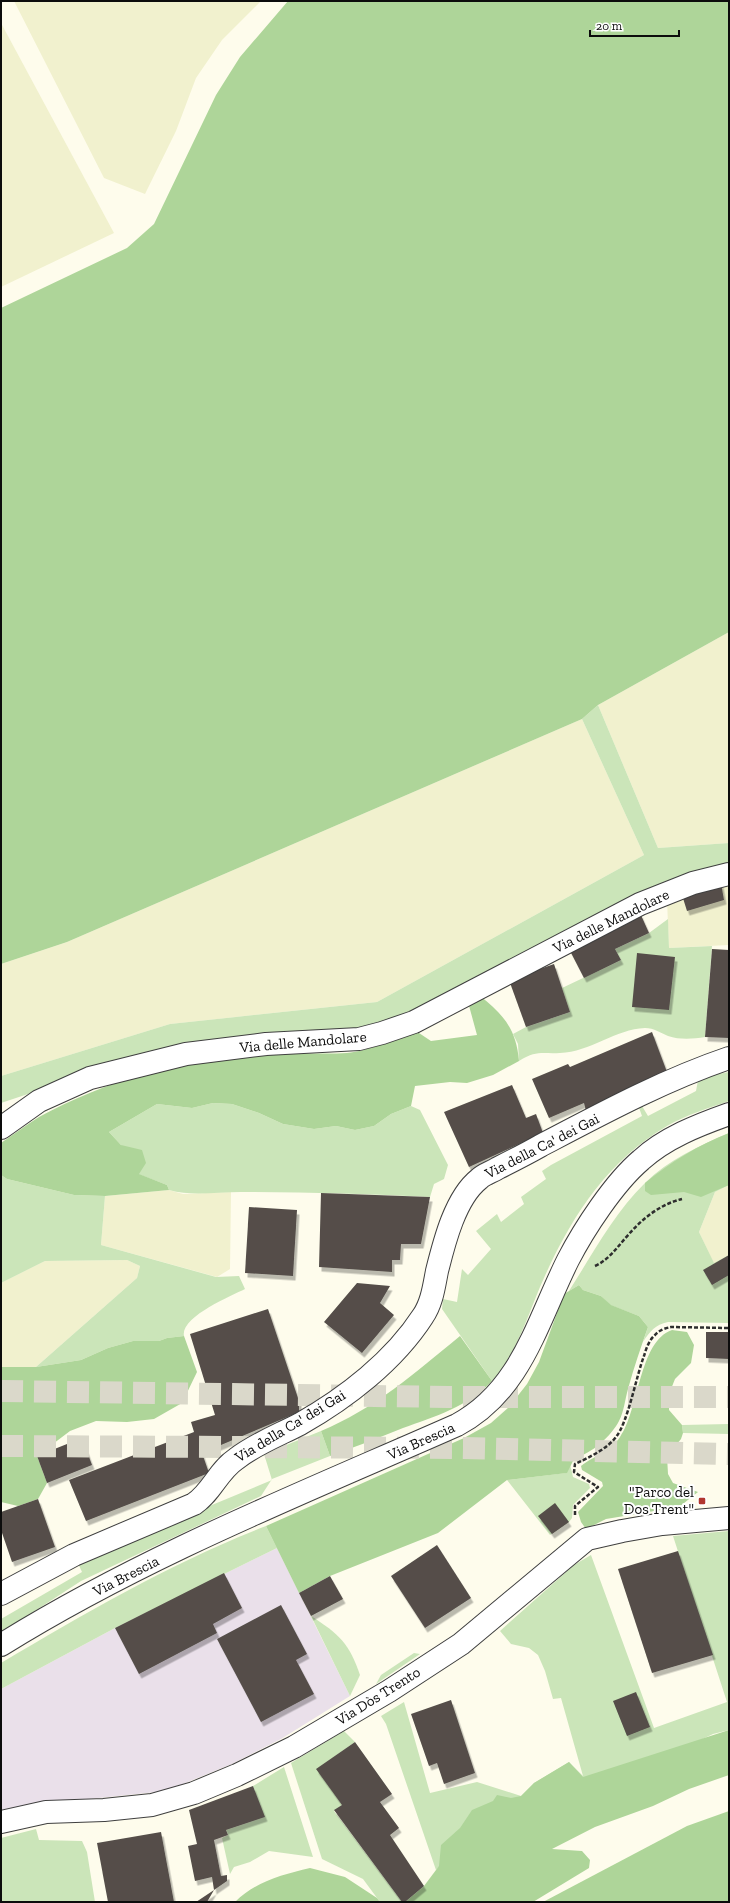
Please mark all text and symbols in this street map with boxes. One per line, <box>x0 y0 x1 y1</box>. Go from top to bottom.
scale bar <box>590 12 679 38</box>
text: 20 m <box>596 19 623 33</box>
street label: Via delle Mandolare <box>549 885 672 957</box>
street label: Via delle Mandolare <box>238 1027 367 1057</box>
street label: Via della Ca' dei Gai <box>481 1109 602 1183</box>
street label: Via della Ca' dei Gai <box>231 1386 349 1467</box>
street label: Via Brescia <box>384 1418 457 1464</box>
place label: "Parco del Dos Trent" <box>624 1483 694 1518</box>
marker: "Parco del Dos Trent" <box>697 1496 707 1506</box>
street label: Via Brescia <box>89 1552 162 1601</box>
street label: Via Dòs Trento <box>331 1663 424 1730</box>

